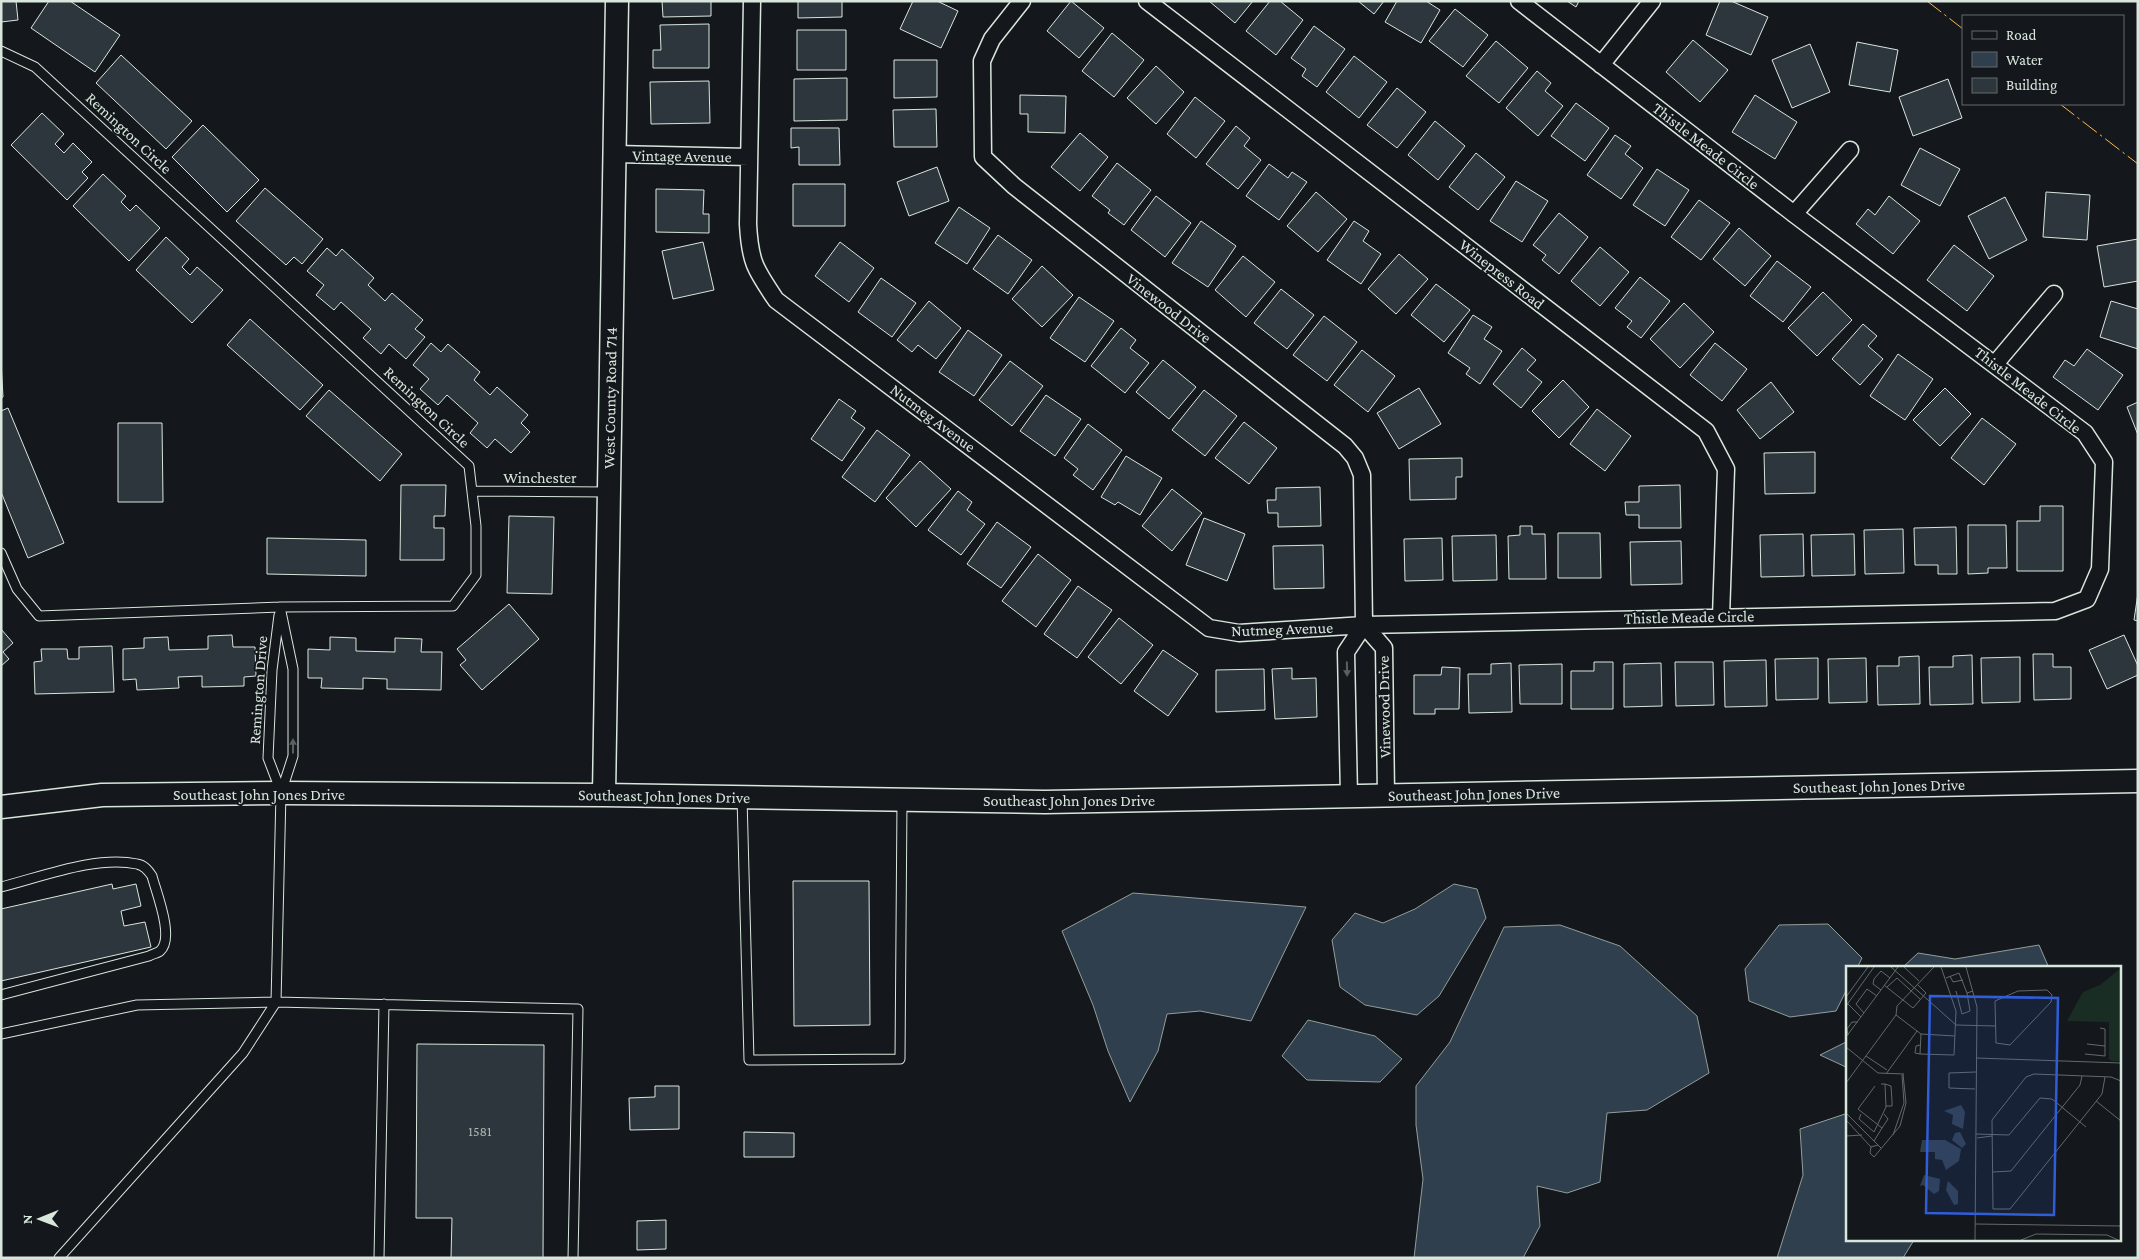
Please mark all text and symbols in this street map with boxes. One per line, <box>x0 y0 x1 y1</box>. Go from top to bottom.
legend <box>1962 15 2124 105</box>
text: Road <box>2006 27 2037 43</box>
text: Water <box>2006 52 2043 68</box>
text: Building <box>2006 77 2057 94</box>
street label: Remington Circle <box>82 89 175 178</box>
street label: Thistle Meade Circle <box>1649 99 1763 193</box>
street label: Vintage Avenue <box>632 147 732 166</box>
street label: Winepress Road <box>1456 236 1548 314</box>
street label: Vinewood Drive <box>1123 270 1215 346</box>
street label: West County Road 714 <box>600 327 621 469</box>
street label: Thistle Meade Circle <box>1971 343 2085 437</box>
street label: Remington Circle <box>380 363 473 452</box>
street label: Nutmeg Avenue <box>887 381 979 456</box>
street label: Winchester <box>503 469 577 486</box>
street label: Thistle Meade Circle <box>1624 607 1754 627</box>
street label: Nutmeg Avenue <box>1231 619 1333 640</box>
street label: Remington Drive <box>246 635 271 745</box>
street label: Vinewood Drive <box>1375 656 1393 758</box>
one-way arrow <box>1343 661 1351 677</box>
one-way arrow <box>289 738 297 754</box>
street label: Southeast John Jones Drive <box>1793 776 1965 797</box>
street label: Southeast John Jones Drive <box>1388 784 1560 805</box>
street label: Southeast John Jones Drive <box>173 786 345 804</box>
street label: Southeast John Jones Drive <box>578 786 750 807</box>
street label: Southeast John Jones Drive <box>983 792 1155 810</box>
inset map <box>1846 966 2122 1242</box>
house number: 1581 <box>468 1123 492 1139</box>
north arrow <box>15 1194 65 1244</box>
text: N <box>19 1214 35 1224</box>

